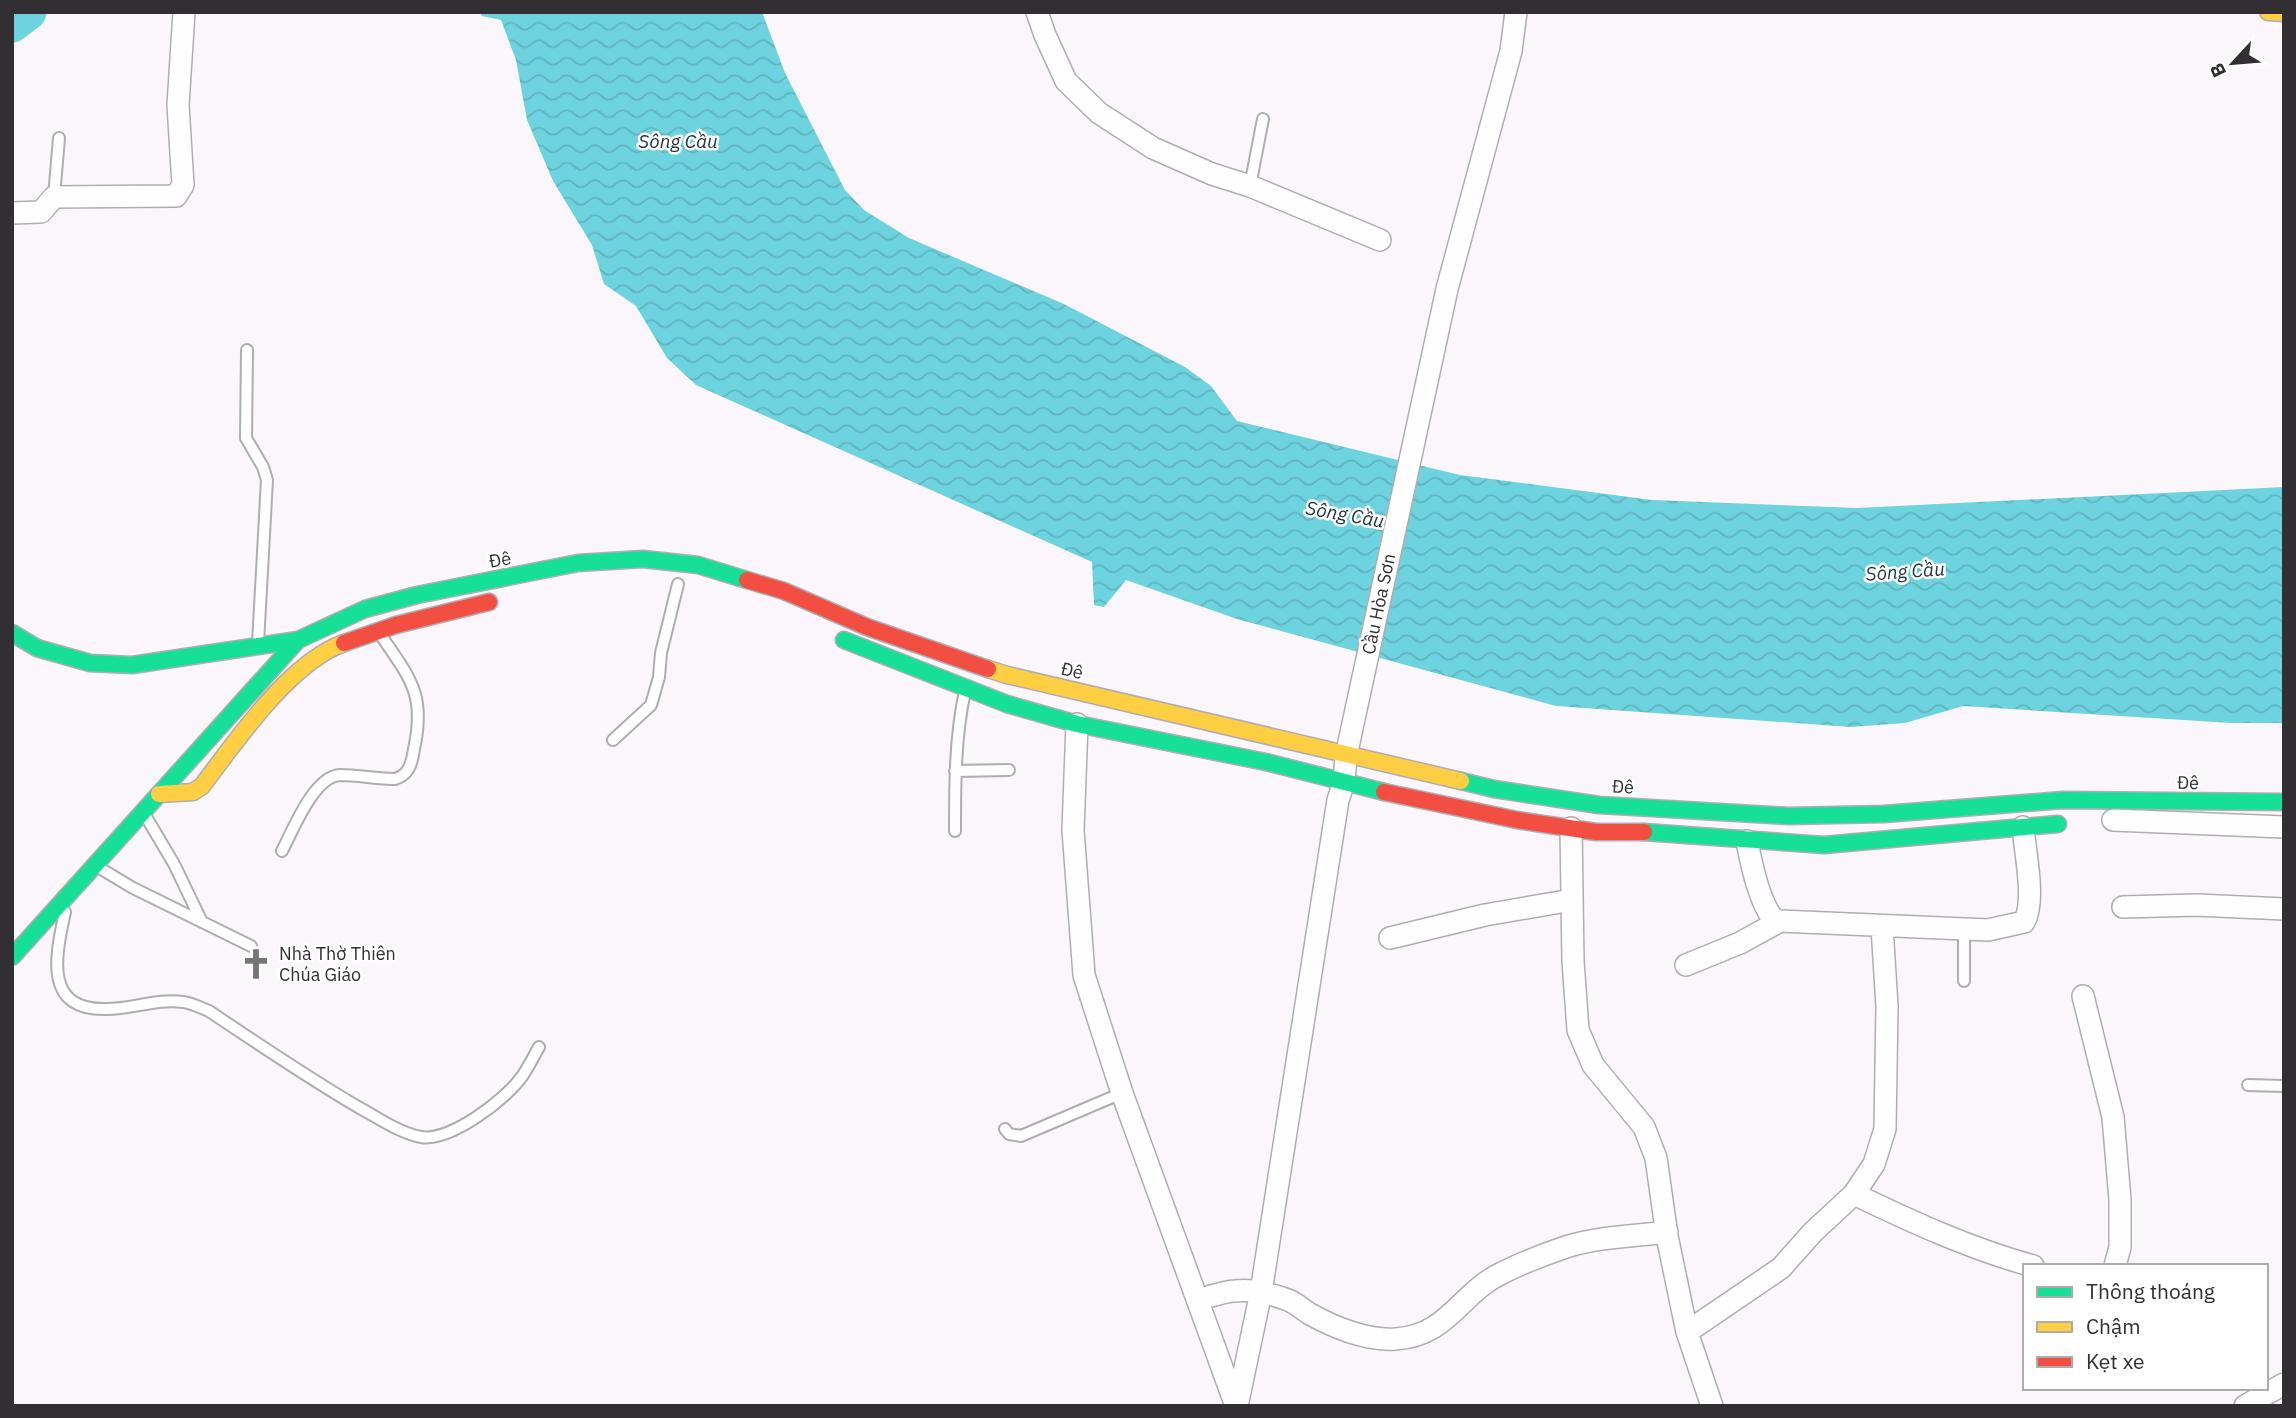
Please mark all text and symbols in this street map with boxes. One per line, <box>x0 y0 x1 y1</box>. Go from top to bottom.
north arrow <box>2198 28 2268 98</box>
text: B <box>2204 59 2231 81</box>
water label: Sông Cầu <box>638 129 718 153</box>
water label: Sông Cầu <box>1304 495 1386 533</box>
street label: Đê <box>487 546 513 573</box>
street label: Cầu Hòa Sơn <box>1357 551 1400 657</box>
water label: Sông Cầu <box>1865 556 1945 586</box>
street label: Đê <box>1059 657 1086 684</box>
street label: Đê <box>2177 771 2199 794</box>
street label: Đê <box>1611 774 1635 799</box>
place label: Nhà Thờ Thiên Chúa Giáo <box>279 942 396 986</box>
church icon: Nhà Thờ Thiên Chúa Giáo <box>239 947 273 981</box>
legend <box>2023 1264 2268 1390</box>
text: Thông thoáng <box>2086 1277 2215 1305</box>
text: Chậm <box>2086 1312 2141 1340</box>
text: Kẹt xe <box>2086 1347 2145 1375</box>

